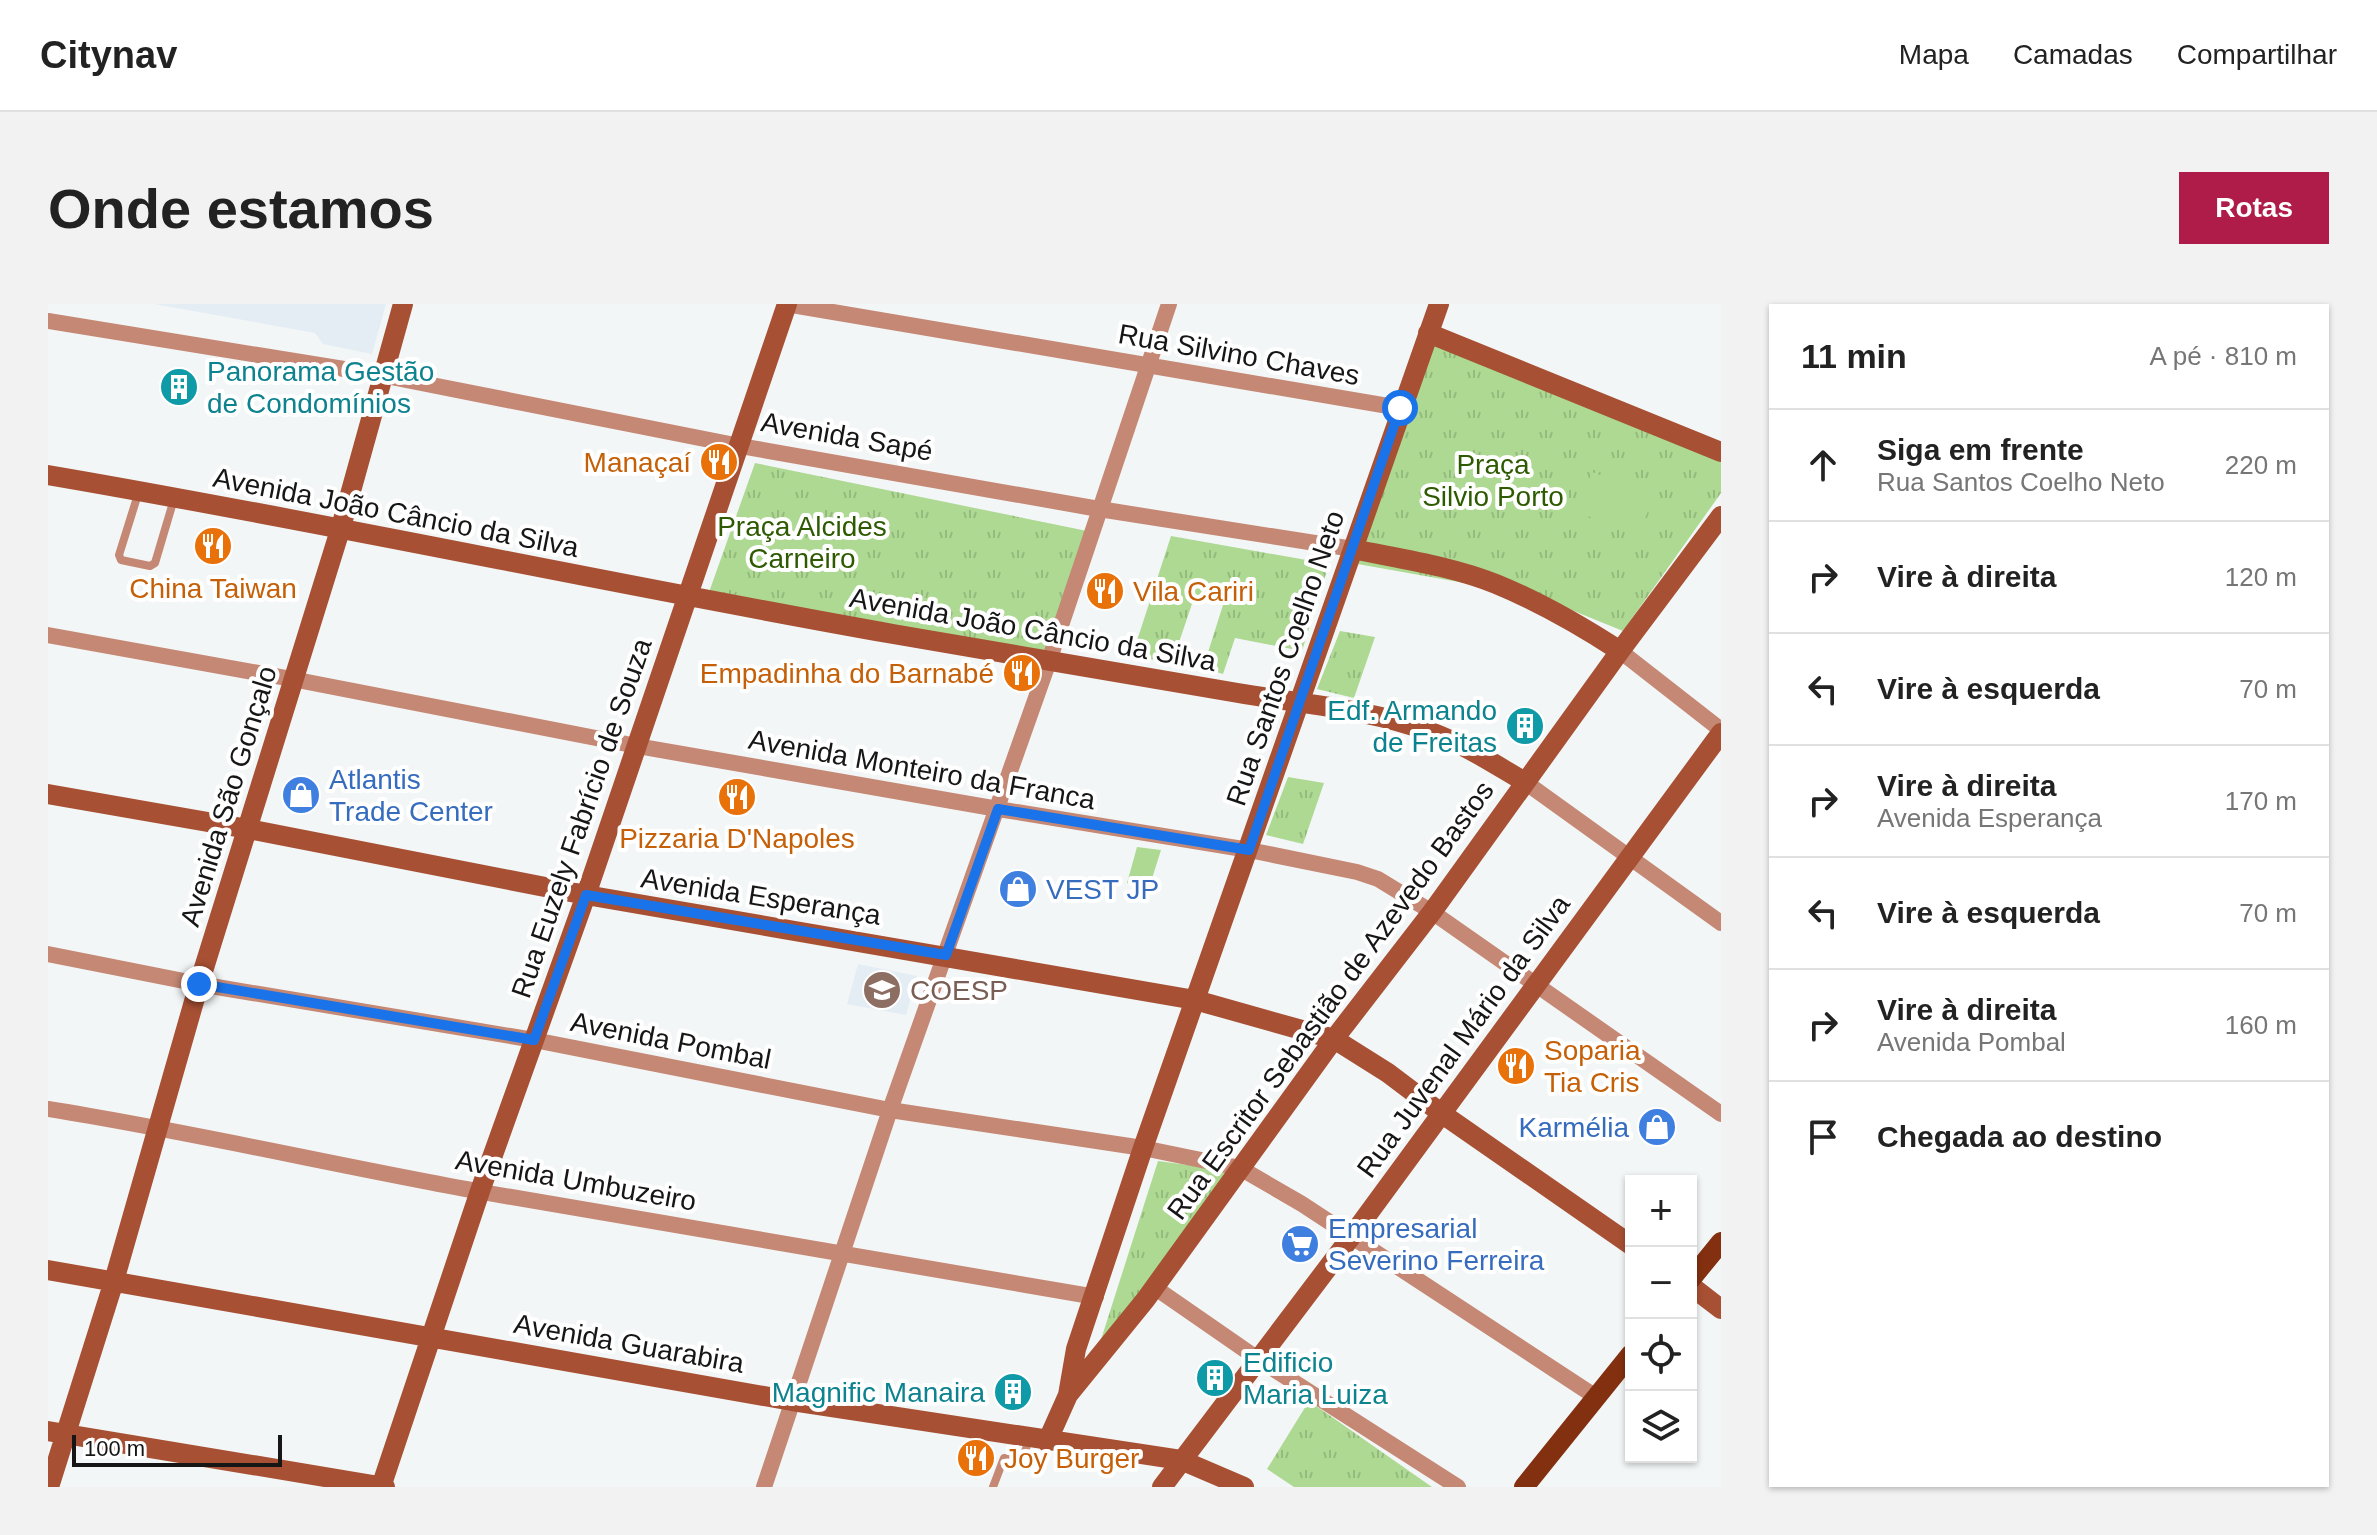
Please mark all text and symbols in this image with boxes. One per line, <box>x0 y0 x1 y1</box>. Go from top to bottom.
text: Citynav <box>40 34 177 76</box>
text: Mapa <box>1899 39 1969 70</box>
text: Camadas <box>2013 39 2133 70</box>
text: Compartilhar <box>2177 39 2337 70</box>
button: Rotas <box>2179 172 2329 244</box>
text: Onde estamos <box>48 177 434 240</box>
street label: Rua Silvino Chaves <box>1116 318 1362 391</box>
text: 11 min <box>1801 337 1907 375</box>
text: A pé · 810 m <box>2150 341 2297 371</box>
place label: Panorama Gestão de Condomínios <box>207 356 434 419</box>
building icon: Panorama Gestão de Condomínios <box>158 366 200 408</box>
route start <box>1382 390 1418 426</box>
street label: Avenida Sapé <box>759 406 935 467</box>
text: Siga em frente <box>1877 433 2084 466</box>
restaurant icon: Manaçaí <box>698 441 740 483</box>
icon: ahead <box>1801 443 1845 487</box>
place label: Manaçaí <box>584 447 691 478</box>
park label: Praça Silvio Porto <box>1422 449 1564 512</box>
text: 220 m <box>2225 450 2297 480</box>
street label: Avenida João Câncio da Silva <box>211 462 582 563</box>
text: Rua Santos Coelho Neto <box>1877 467 2165 497</box>
street label: Rua Santos Coelho Neto <box>1220 507 1351 810</box>
park label: Praça Alcides Carneiro <box>717 511 887 574</box>
restaurant icon: China Taiwan <box>192 525 234 567</box>
icon: right <box>1801 555 1845 599</box>
text: Vire à direita <box>1877 560 2057 593</box>
text: 120 m <box>2225 562 2297 592</box>
restaurant icon: Vila Cariri <box>1084 570 1126 612</box>
place label: China Taiwan <box>129 573 297 604</box>
place label: Vila Cariri <box>1133 576 1254 607</box>
street label: Avenida João Câncio da Silva <box>847 582 1219 677</box>
street label: Rua Euzely Fabrício de Souza <box>505 634 658 1002</box>
restaurant icon: Empadinha do Barnabé <box>1001 652 1043 694</box>
place label: Empadinha do Barnabé <box>700 658 994 689</box>
street label: Avenida São Gonçalo <box>174 662 283 930</box>
icon: left <box>1801 667 1845 711</box>
text: Vire à esquerda <box>1877 672 2100 705</box>
text: 70 m <box>2239 674 2297 704</box>
place label: Edf. Armando de Freitas <box>1327 695 1497 758</box>
building icon: Edf. Armando de Freitas <box>1504 705 1546 747</box>
street label: Avenida Monteiro da Franca <box>746 724 1098 815</box>
place label: Atlantis Trade Center <box>329 764 493 827</box>
text: Vire à direita <box>1877 769 2057 802</box>
shop icon: Atlantis Trade Center <box>280 774 322 816</box>
street label: Rua Escritor Sebastião de Azevedo Bastos <box>1161 775 1500 1225</box>
restaurant icon: Pizzaria D'Napoles <box>716 776 758 818</box>
icon: right <box>1801 779 1845 823</box>
text: 170 m <box>2225 786 2297 816</box>
text: Avenida Esperança <box>1877 803 2102 833</box>
place label: Pizzaria D'Napoles <box>619 823 855 854</box>
street label: Avenida Esperança <box>639 862 883 931</box>
shop icon: VEST JP <box>997 868 1039 910</box>
place label: VEST JP <box>1046 874 1159 905</box>
street label: Rua Juvenal Mário da Silva <box>1351 889 1576 1183</box>
icon: left <box>1801 891 1845 935</box>
text: Vire à esquerda <box>1877 896 2100 929</box>
text: 70 m <box>2239 898 2297 928</box>
route end <box>181 966 217 1002</box>
school or university icon: COESP <box>861 969 903 1011</box>
place label: COESP <box>910 975 1008 1006</box>
text: Vire à direita <box>1877 993 2057 1026</box>
icon: right <box>1801 1003 1845 1047</box>
street label: Avenida Pombal <box>568 1006 774 1075</box>
text: 160 m <box>2225 1010 2297 1040</box>
text: Avenida Pombal <box>1877 1027 2066 1057</box>
place label: Soparia Tia Cris <box>1544 1035 1641 1098</box>
restaurant icon: Soparia Tia Cris <box>1495 1045 1537 1087</box>
shop icon: Karmélia <box>1636 1106 1678 1148</box>
place label: Karmélia <box>1519 1112 1629 1143</box>
icon: arrive <box>1801 1115 1845 1159</box>
text: Chegada ao destino <box>1877 1120 2162 1153</box>
street label: Avenida Umbuzeiro <box>453 1144 699 1217</box>
map controls <box>1625 1175 1697 1463</box>
button: + <box>1625 1175 1697 1247</box>
place label: Empresarial Severino Ferreira <box>1328 1213 1545 1276</box>
supermarket icon: Empresarial Severino Ferreira <box>1279 1223 1321 1265</box>
button: − <box>1625 1247 1697 1319</box>
street label: Avenida Guarabira <box>512 1308 747 1379</box>
button: locate <box>1625 1319 1697 1391</box>
place label: Edificio Maria Luiza <box>1243 1347 1388 1410</box>
building icon: Edificio Maria Luiza <box>1194 1357 1236 1399</box>
building icon: Magnific Manaira <box>992 1371 1034 1413</box>
place label: Magnific Manaira <box>772 1377 985 1408</box>
button: layers <box>1625 1391 1697 1463</box>
scale bar <box>72 1431 282 1467</box>
text: 100 m <box>84 1436 145 1461</box>
restaurant icon: Joy Burger <box>955 1437 997 1479</box>
place label: Joy Burger <box>1004 1443 1139 1474</box>

